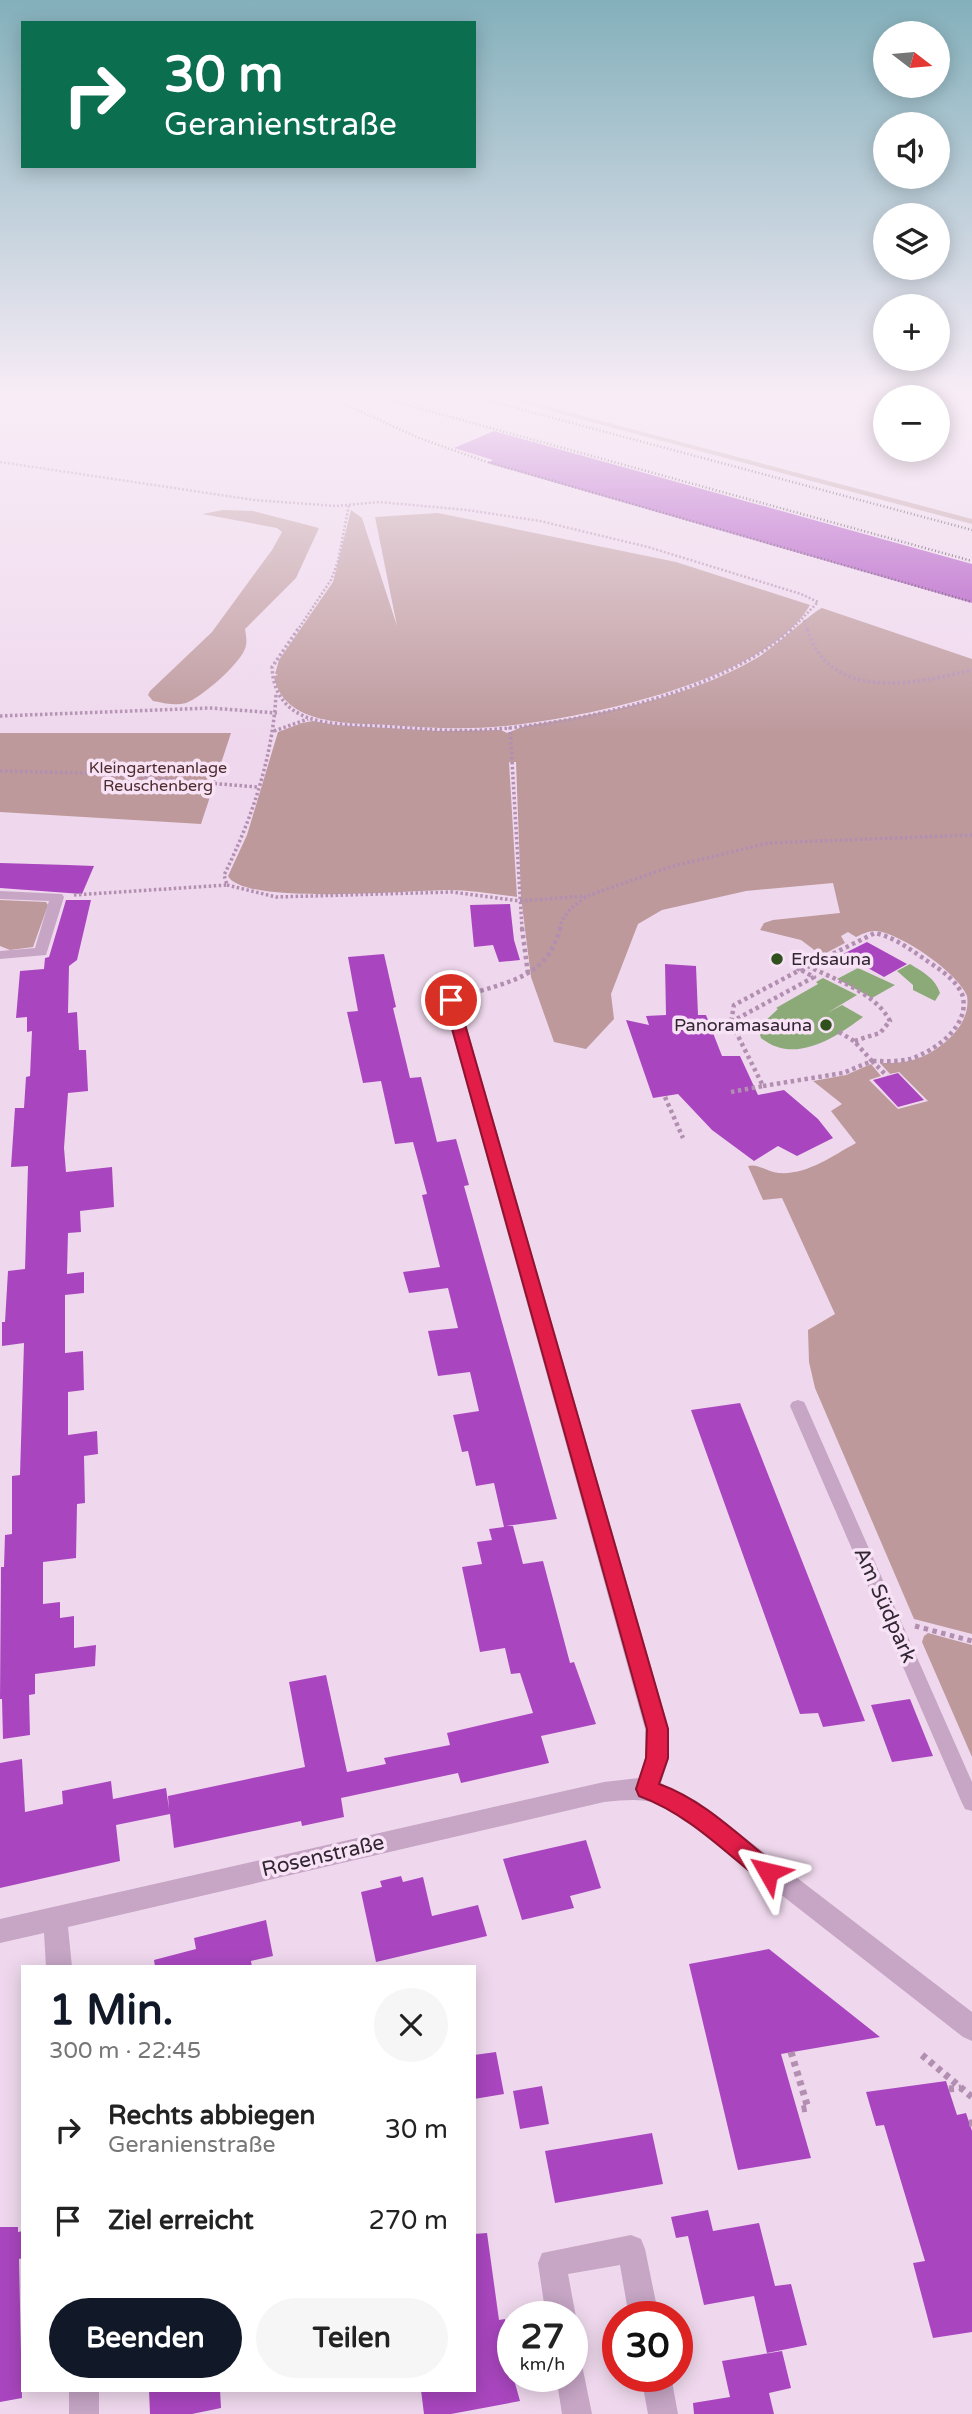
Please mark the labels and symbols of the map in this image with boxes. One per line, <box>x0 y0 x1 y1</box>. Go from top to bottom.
north arrow <box>873 21 950 98</box>
park label: Kleingartenanlage Reuschenberg <box>89 758 227 796</box>
place label: Erdsauna <box>791 948 871 970</box>
marker: Erdsauna <box>769 951 785 967</box>
pin <box>421 970 481 1030</box>
place label: Panoramasauna <box>674 1014 812 1036</box>
marker: Panoramasauna <box>818 1017 834 1033</box>
street label: Am Südpark <box>848 1543 922 1667</box>
street label: Rosenstraße <box>259 1830 387 1882</box>
position arrow <box>731 1835 805 1909</box>
speed limit sign: 30 <box>602 2301 693 2392</box>

